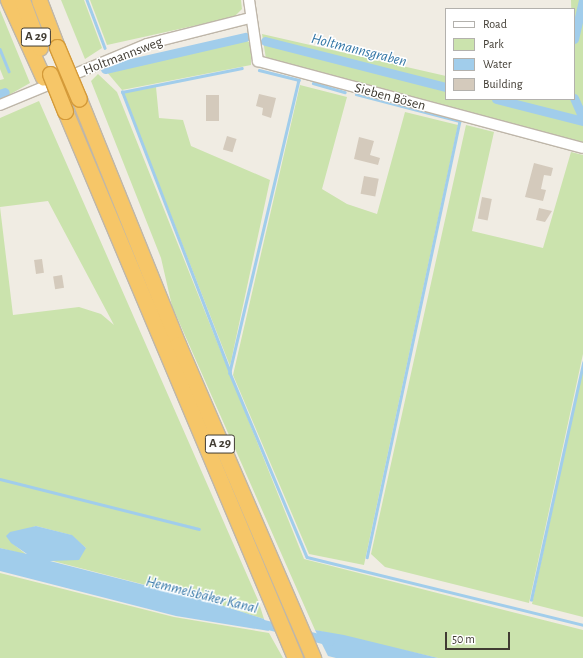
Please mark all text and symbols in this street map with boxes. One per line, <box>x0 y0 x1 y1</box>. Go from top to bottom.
legend <box>445 8 575 100</box>
text: Road <box>483 18 507 30</box>
road number: A 29 <box>20 26 52 48</box>
water label: Holtmannsgraben <box>309 29 409 71</box>
street label: Holtmannsweg <box>81 33 165 79</box>
text: Park <box>483 38 504 50</box>
text: Water <box>483 58 512 70</box>
text: Building <box>483 78 523 90</box>
street label: Sieben Bösen <box>353 79 427 115</box>
road number: A 29 <box>204 433 236 455</box>
water label: Hemmelsbäker Kanal <box>144 572 260 618</box>
scale bar <box>447 624 512 650</box>
text: 50 m <box>452 633 475 645</box>

